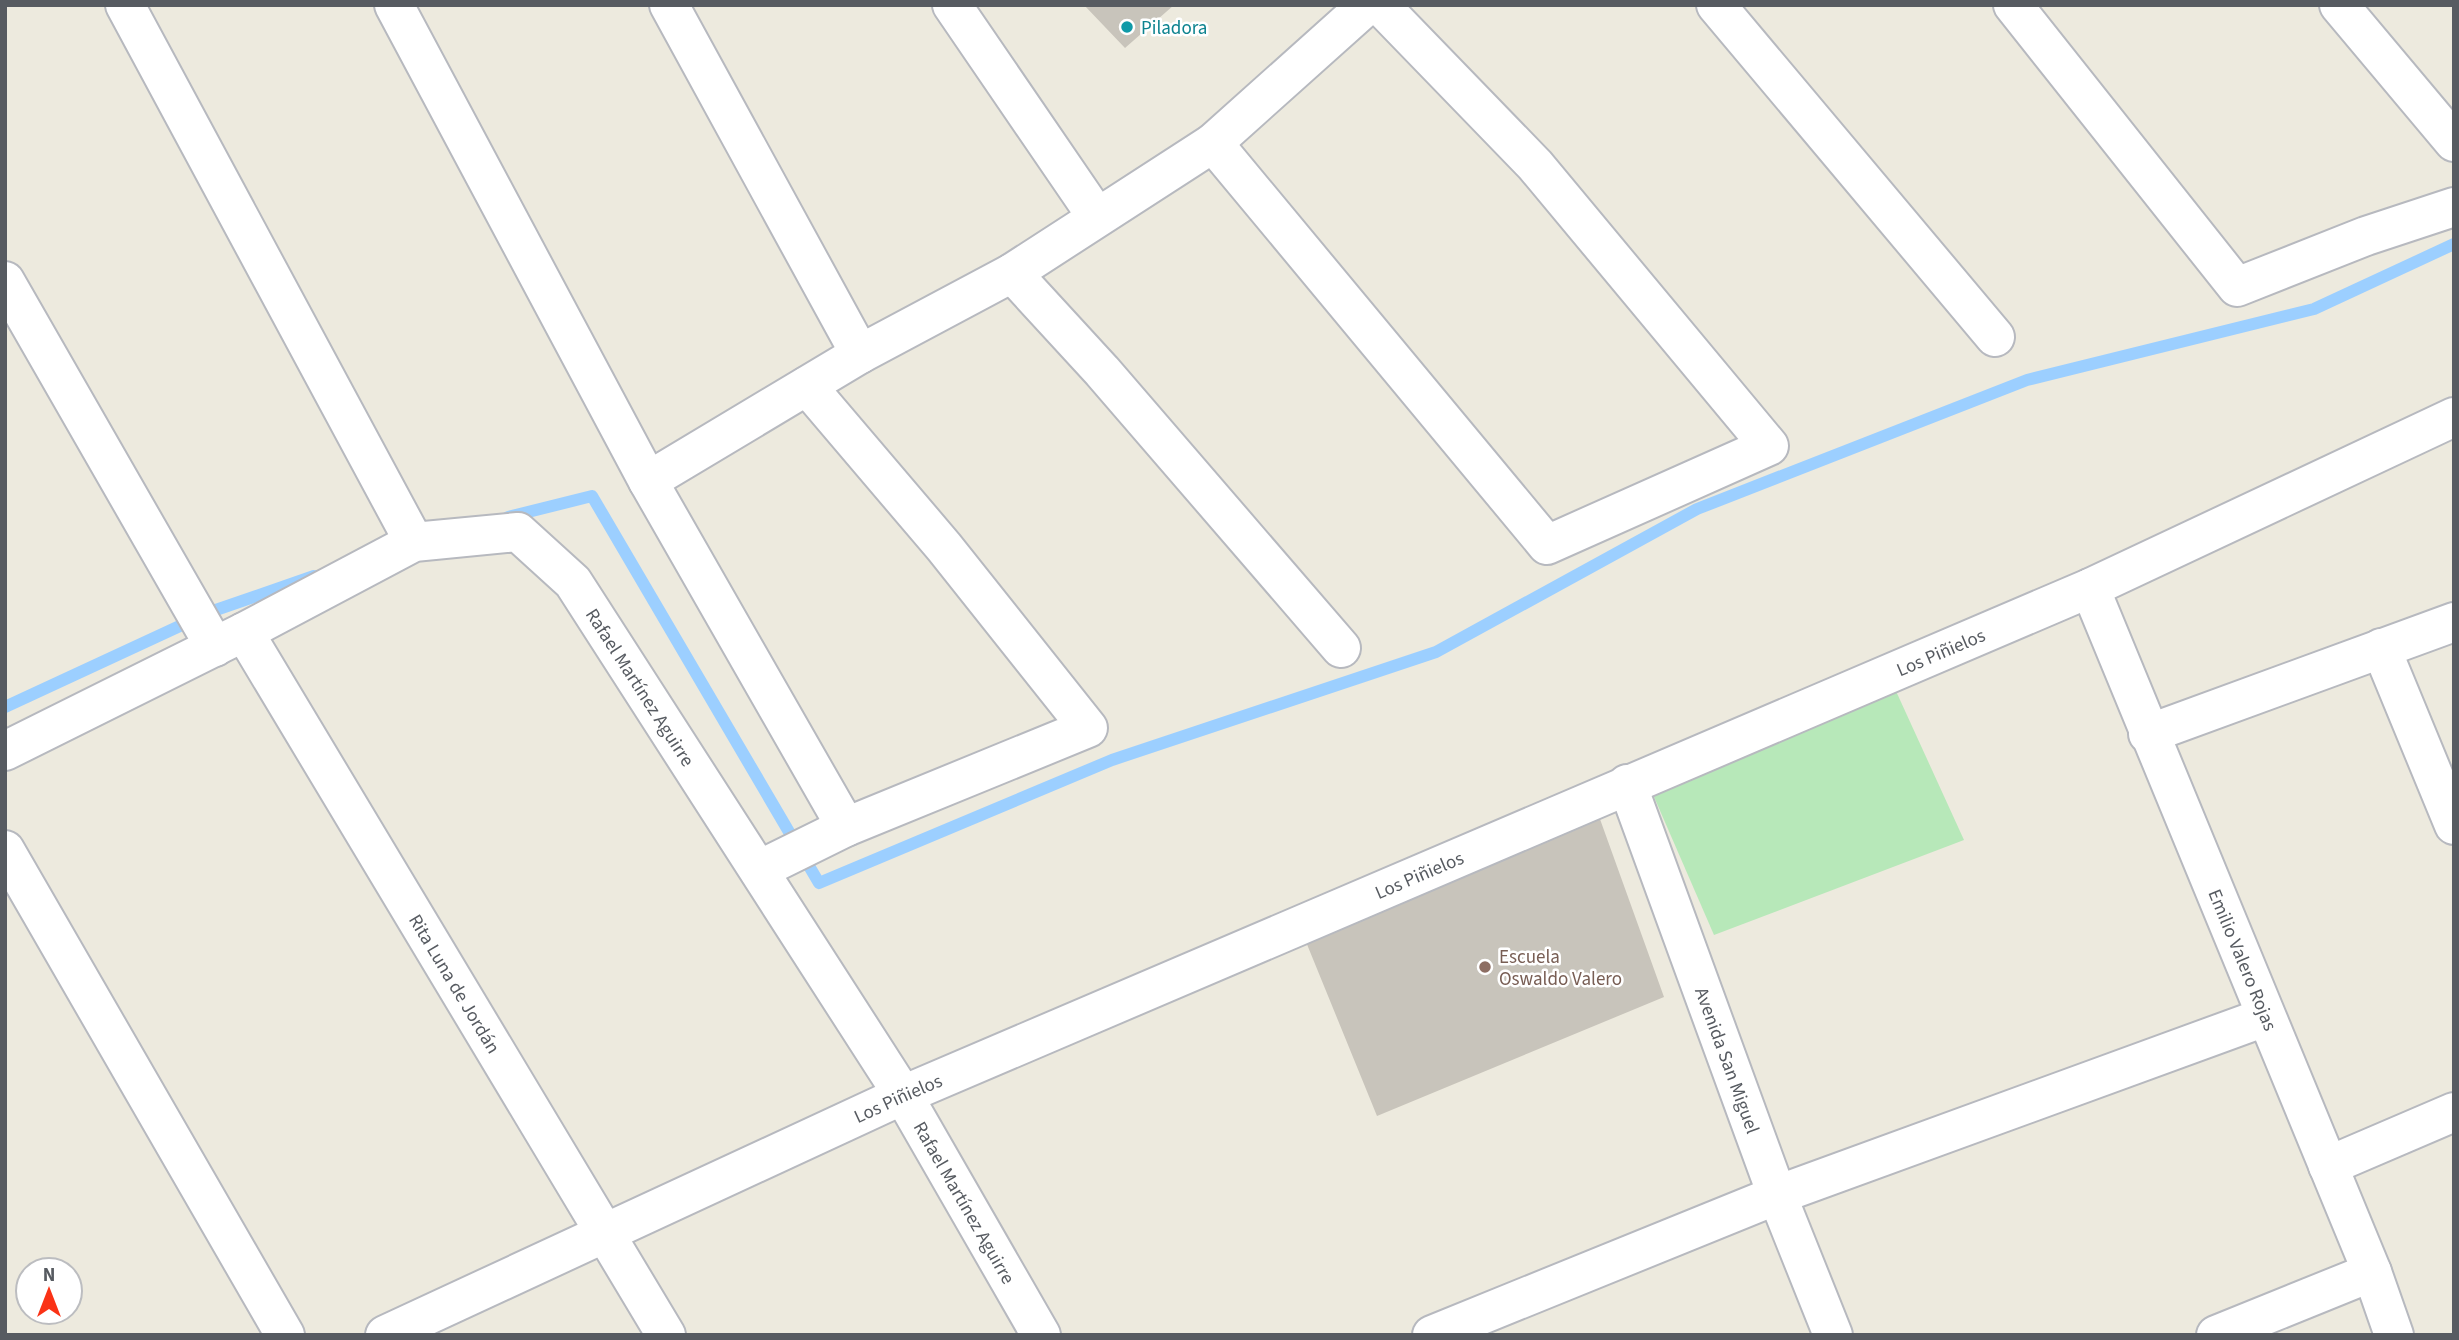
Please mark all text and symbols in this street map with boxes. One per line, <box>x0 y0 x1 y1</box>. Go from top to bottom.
place label: Piladora <box>1141 15 1207 42</box>
marker: Piladora <box>1119 19 1135 35</box>
street label: Rafael Martínez Aguirre <box>578 603 700 772</box>
street label: Los Piñielos <box>1892 622 1990 684</box>
street label: Los Piñielos <box>1371 845 1468 907</box>
street label: Emilio Valero Rojas <box>2201 885 2283 1035</box>
street label: Rita Luna de Jordán <box>401 910 506 1059</box>
place label: Escuela Oswaldo Valero <box>1499 944 1622 993</box>
marker: Escuela Oswaldo Valero <box>1477 959 1493 975</box>
street label: Avenida San Miguel <box>1687 984 1766 1138</box>
street label: Los Piñielos <box>850 1068 947 1131</box>
street label: Rafael Martínez Aguirre <box>906 1117 1021 1289</box>
north arrow <box>14 1256 84 1326</box>
text: N <box>43 1262 55 1289</box>

